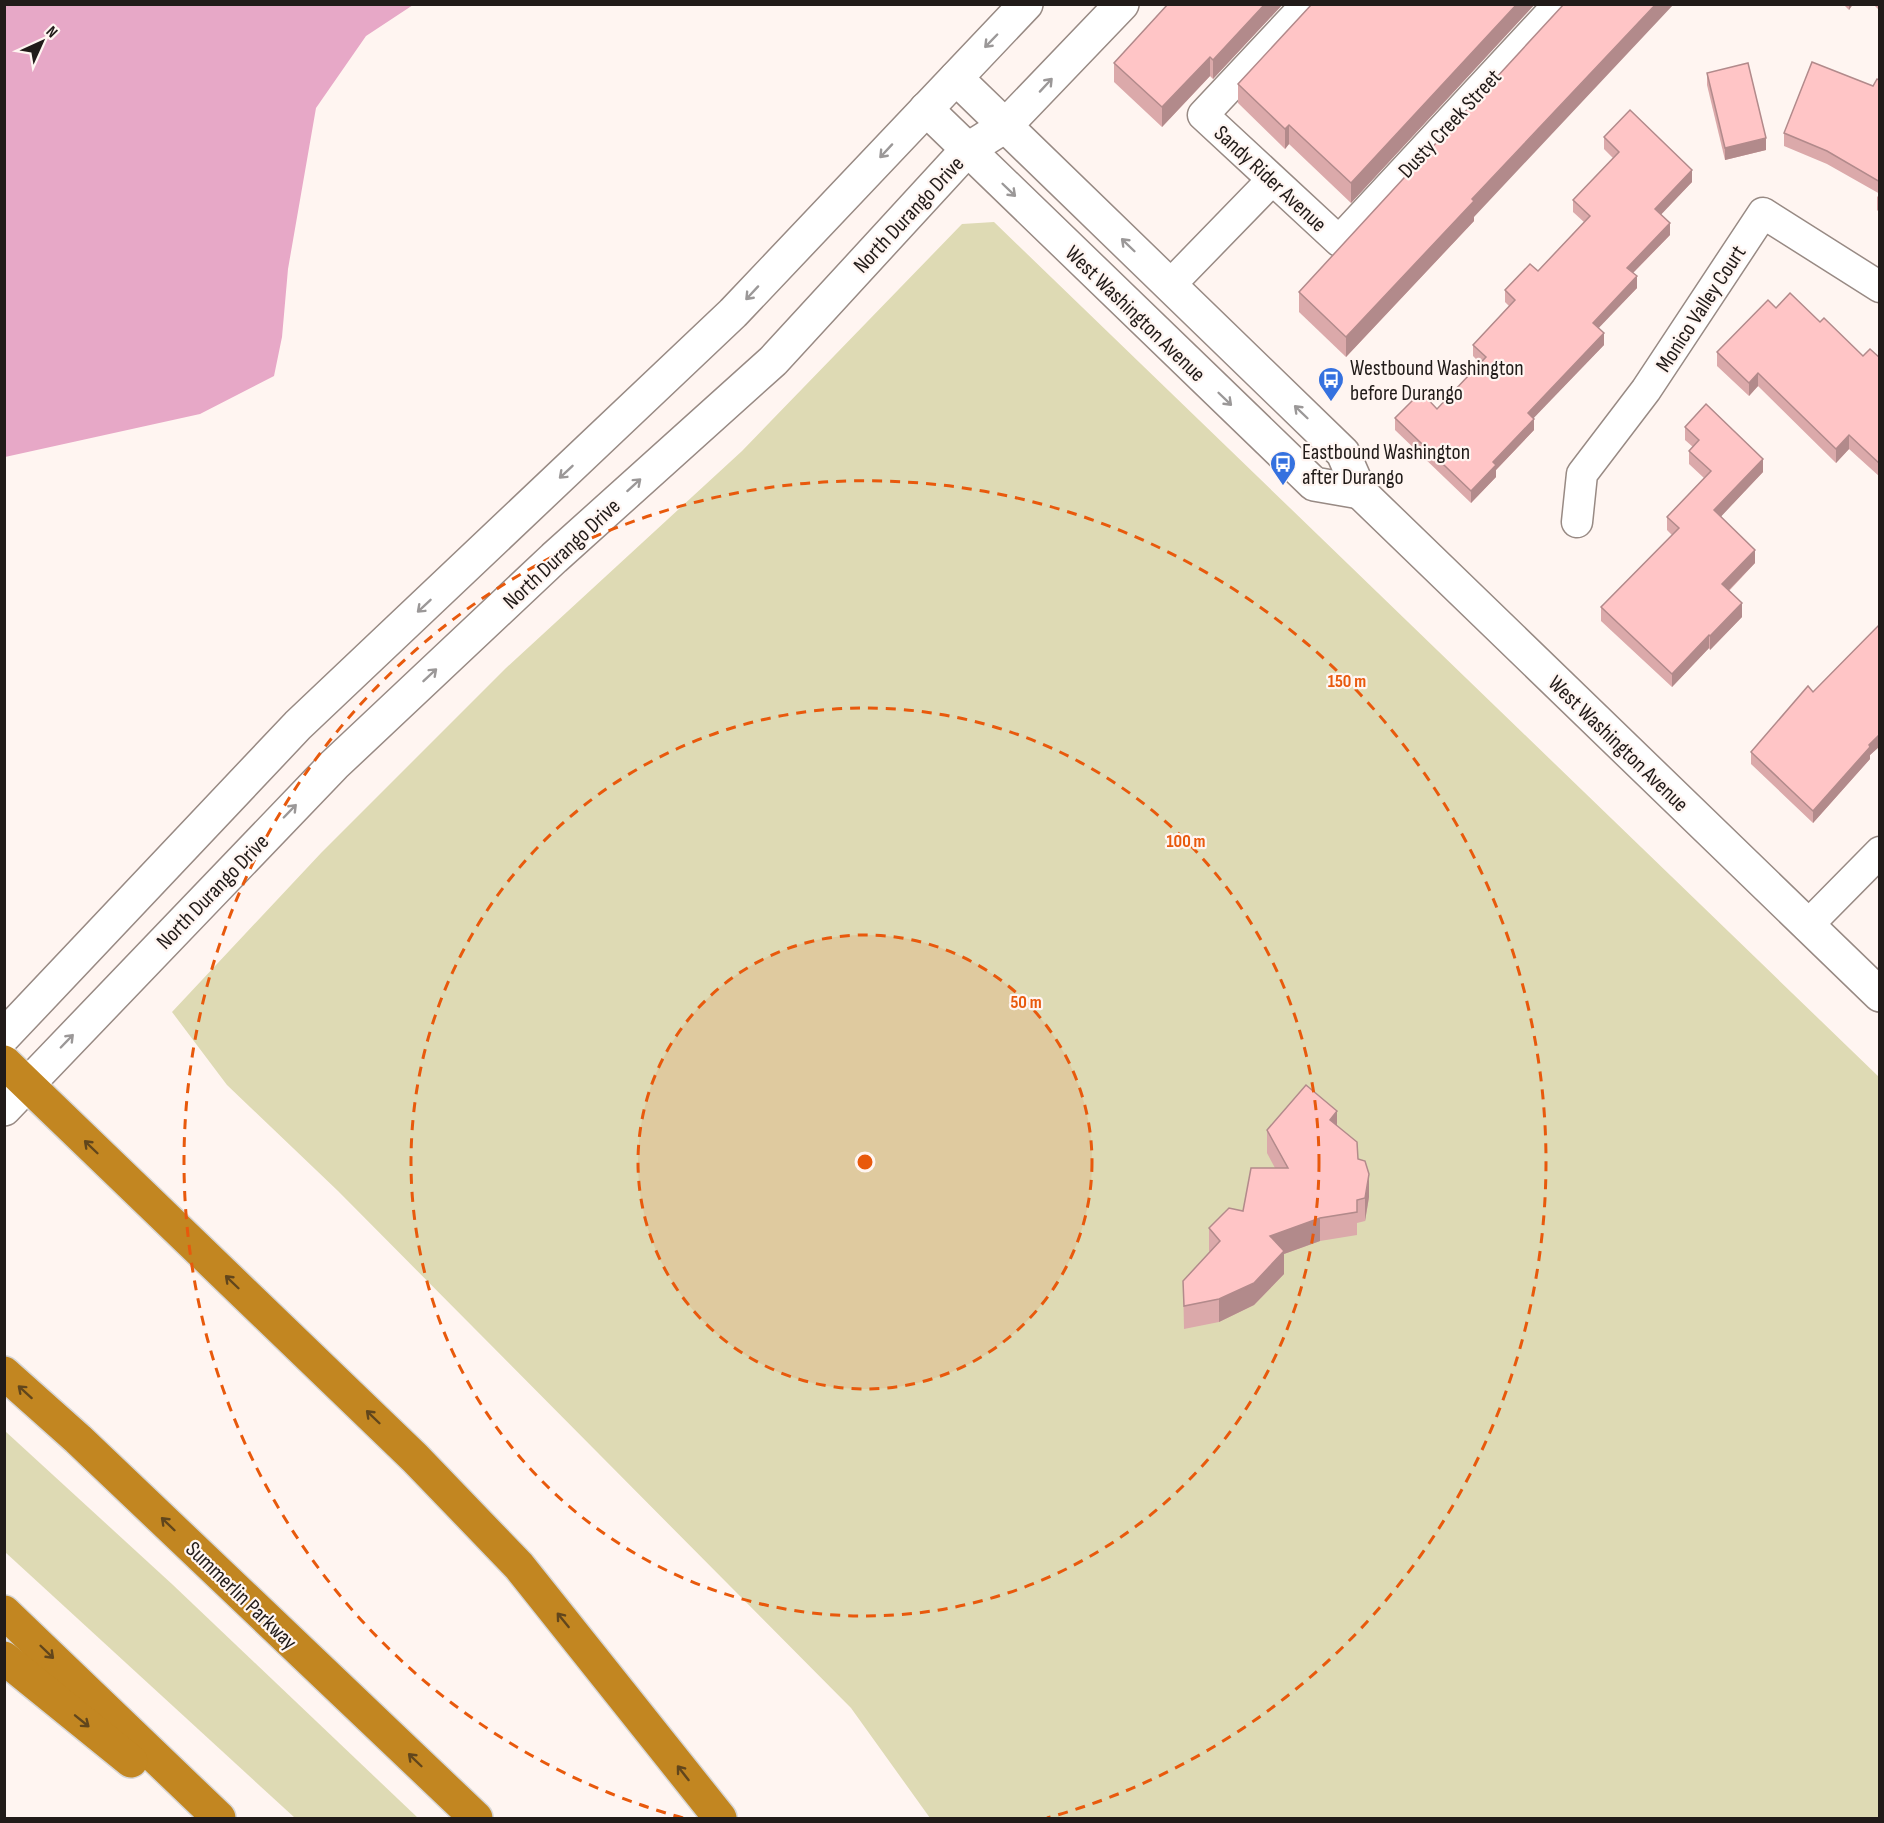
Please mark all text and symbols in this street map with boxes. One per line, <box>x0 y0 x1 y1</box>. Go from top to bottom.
north arrow <box>12 12 72 72</box>
text: N <box>42 23 61 42</box>
one-way arrow <box>984 34 998 49</box>
street label: Dusty Creek Street <box>1393 64 1508 184</box>
one-way arrow <box>1039 77 1054 92</box>
street label: Sandy Rider Avenue <box>1208 120 1332 238</box>
one-way arrow <box>878 144 893 159</box>
street label: North Durango Drive <box>848 151 970 279</box>
one-way arrow <box>1002 183 1017 198</box>
one-way arrow <box>1121 237 1136 252</box>
street label: West Washington Avenue <box>1059 240 1211 388</box>
street label: Monico Valley Court <box>1650 240 1752 377</box>
one-way arrow <box>745 285 759 300</box>
place label: Westbound Washington before Durango <box>1350 355 1524 407</box>
bus stop icon: Westbound Washington before Durango <box>1316 365 1346 403</box>
one-way arrow <box>1218 391 1233 406</box>
one-way arrow <box>1293 405 1308 419</box>
place label: Eastbound Washington after Durango <box>1302 439 1470 491</box>
bus stop icon: Eastbound Washington after Durango <box>1268 449 1298 487</box>
one-way arrow <box>558 464 573 479</box>
one-way arrow <box>627 478 642 492</box>
street label: North Durango Drive <box>498 493 626 615</box>
one-way arrow <box>417 598 432 612</box>
one-way arrow <box>422 668 437 682</box>
street label: West Washington Avenue <box>1542 670 1694 818</box>
text: 150 m <box>1328 671 1366 692</box>
one-way arrow <box>283 803 297 818</box>
street label: North Durango Drive <box>151 829 275 955</box>
text: 100 m <box>1167 831 1206 852</box>
text: 50 m <box>1010 992 1042 1013</box>
one-way arrow <box>60 1034 74 1049</box>
one-way arrow <box>84 1140 99 1155</box>
centre of rings <box>855 1152 875 1172</box>
one-way arrow <box>224 1275 239 1290</box>
one-way arrow <box>18 1385 33 1399</box>
one-way arrow <box>365 1410 380 1424</box>
one-way arrow <box>160 1517 175 1532</box>
street label: Summerlin Parkway <box>180 1536 303 1656</box>
one-way arrow <box>556 1613 570 1628</box>
one-way arrow <box>39 1645 54 1660</box>
one-way arrow <box>74 1714 90 1727</box>
one-way arrow <box>408 1753 423 1768</box>
one-way arrow <box>677 1766 690 1782</box>

